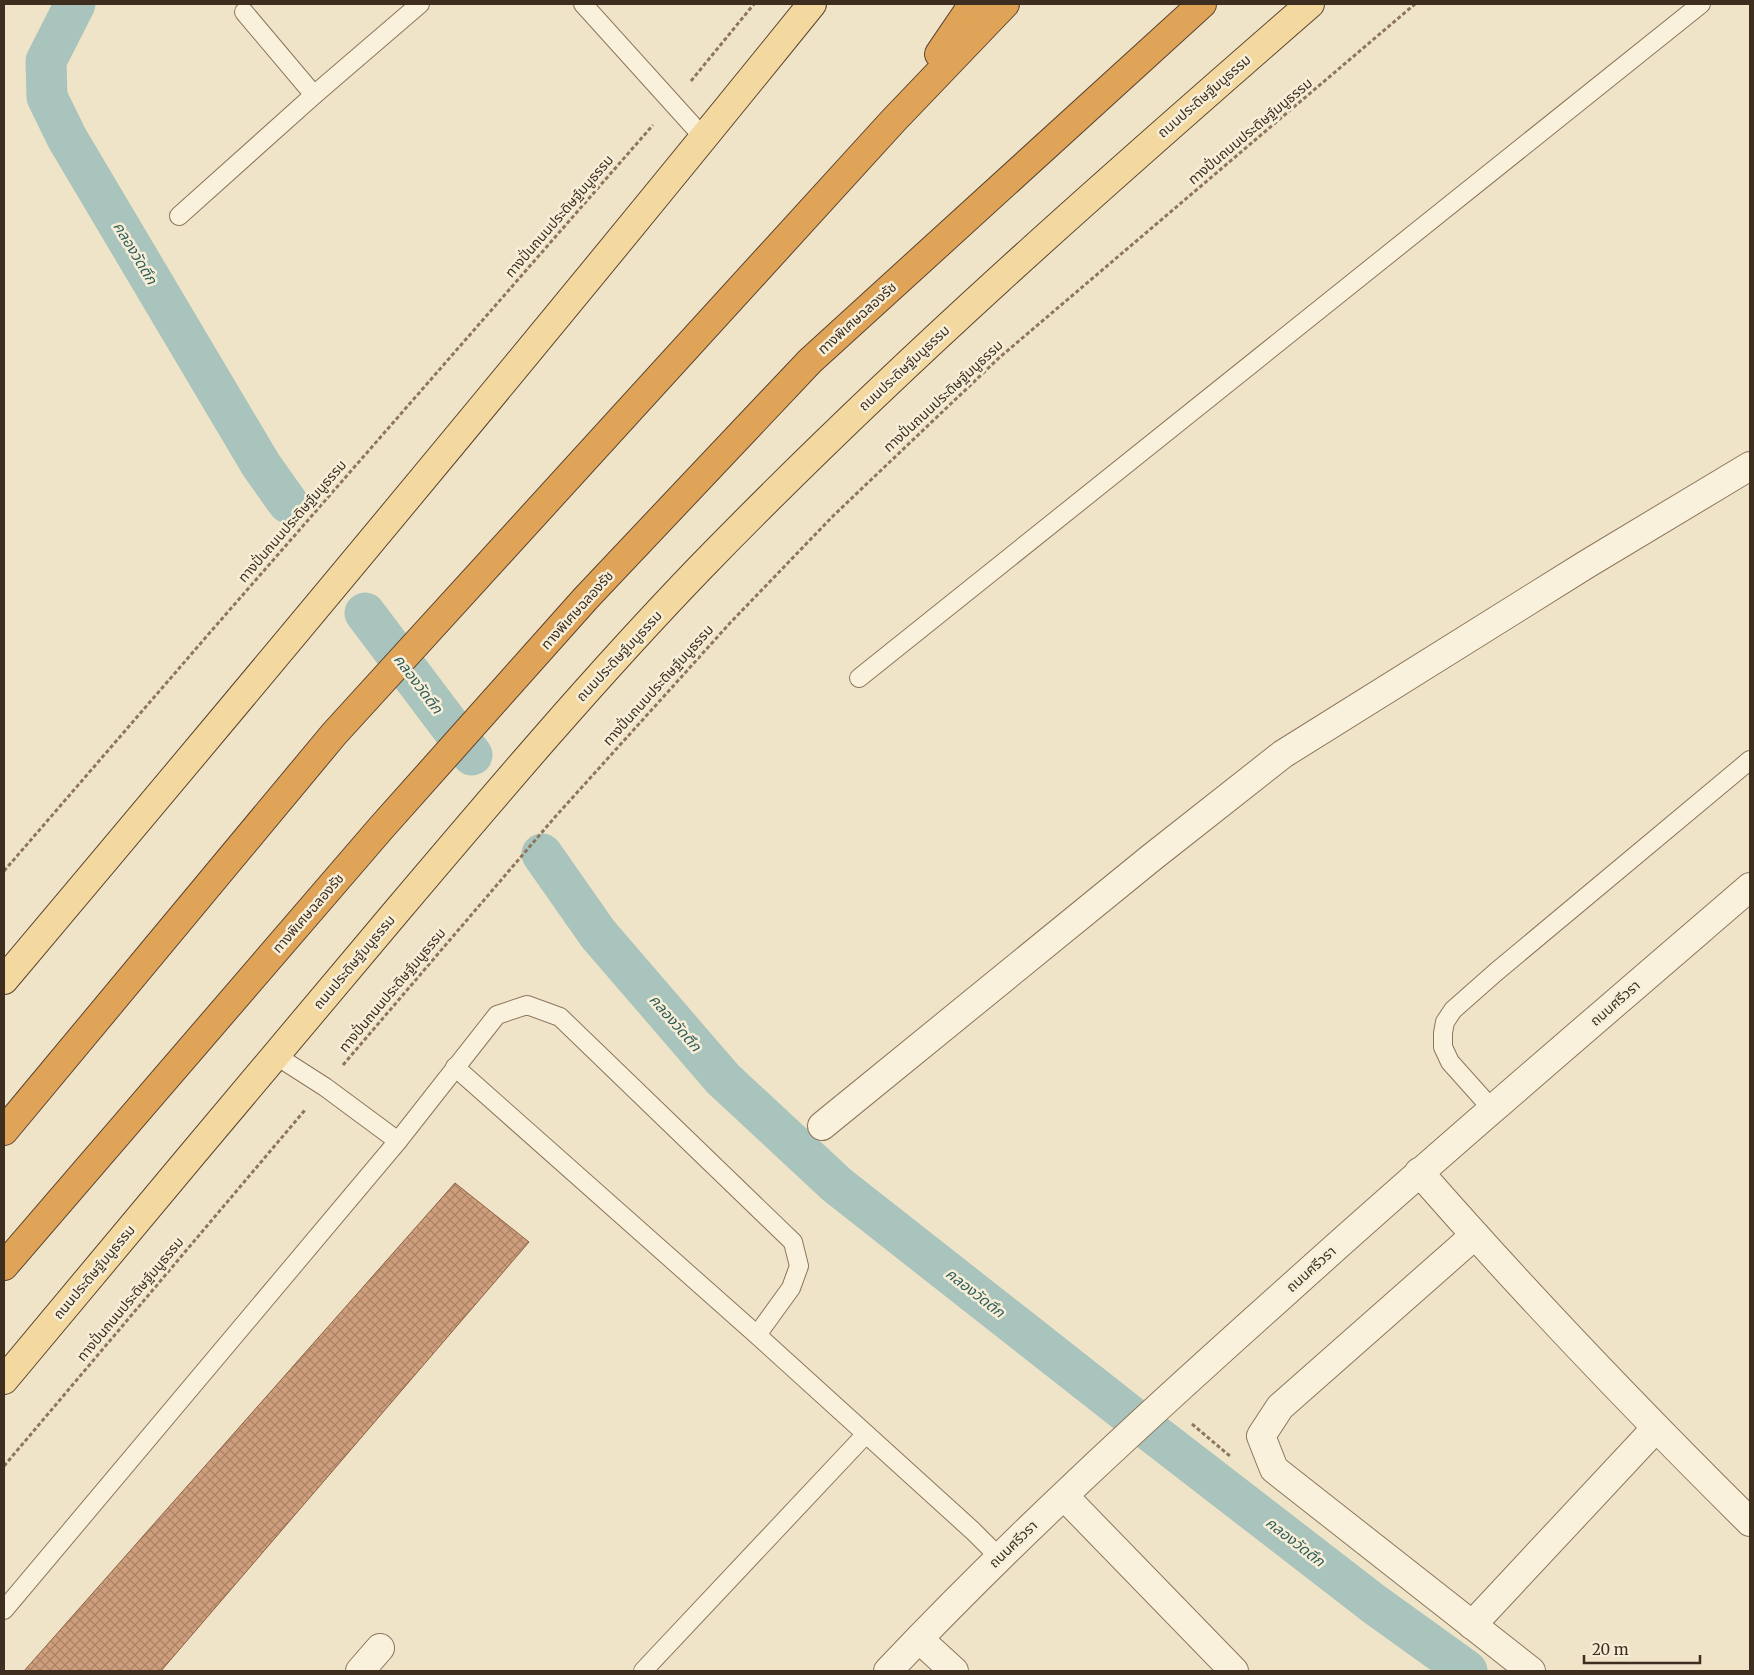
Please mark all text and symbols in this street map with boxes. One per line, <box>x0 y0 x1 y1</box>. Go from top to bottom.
street label: ถนนประดิษฐ์มนูธรรม <box>1154 51 1254 141</box>
street label: ทางปั่นถนนประดิษฐ์มนูธรรม <box>1184 73 1316 188</box>
street label: ทางปั่นถนนประดิษฐ์มนูธรรม <box>500 151 617 281</box>
water label: คลองวัดตึก <box>109 218 162 288</box>
street label: ทางพิเศษฉลองรัช <box>814 278 900 358</box>
street label: ถนนประดิษฐ์มนูธรรม <box>855 321 953 415</box>
street label: ทางปั่นถนนประดิษฐ์มนูธรรม <box>879 336 1006 456</box>
street label: ทางปั่นถนนประดิษฐ์มนูธรรม <box>233 456 350 586</box>
street label: ทางพิเศษฉลองรัช <box>537 567 617 653</box>
street label: ถนนประดิษฐ์มนูธรรม <box>572 607 666 705</box>
street label: ทางปั่นถนนประดิษฐ์มนูธรรม <box>599 620 717 749</box>
water label: คลองวัดตึก <box>390 650 448 718</box>
street label: ทางพิเศษฉลองรัช <box>268 869 348 957</box>
street label: ถนนประดิษฐ์มนูธรรม <box>309 911 399 1013</box>
street label: ทางปั่นถนนประดิษฐ์มนูธรรม <box>334 924 449 1056</box>
street label: ถนนศรีวรา <box>1586 976 1644 1030</box>
water label: คลองวัดตึก <box>645 990 706 1056</box>
street label: ถนนประดิษฐ์มนูธรรม <box>49 1221 139 1323</box>
street label: ทางปั่นถนนประดิษฐ์มนูธรรม <box>72 1233 187 1365</box>
street label: ถนนศรีวรา <box>1282 1242 1340 1296</box>
water label: คลองวัดตึก <box>942 1264 1009 1322</box>
water label: คลองวัดตึก <box>1262 1513 1329 1571</box>
street label: ถนนศรีวรา <box>985 1516 1041 1572</box>
scale bar <box>1584 1632 1700 1664</box>
text: 20 m <box>1592 1640 1629 1659</box>

